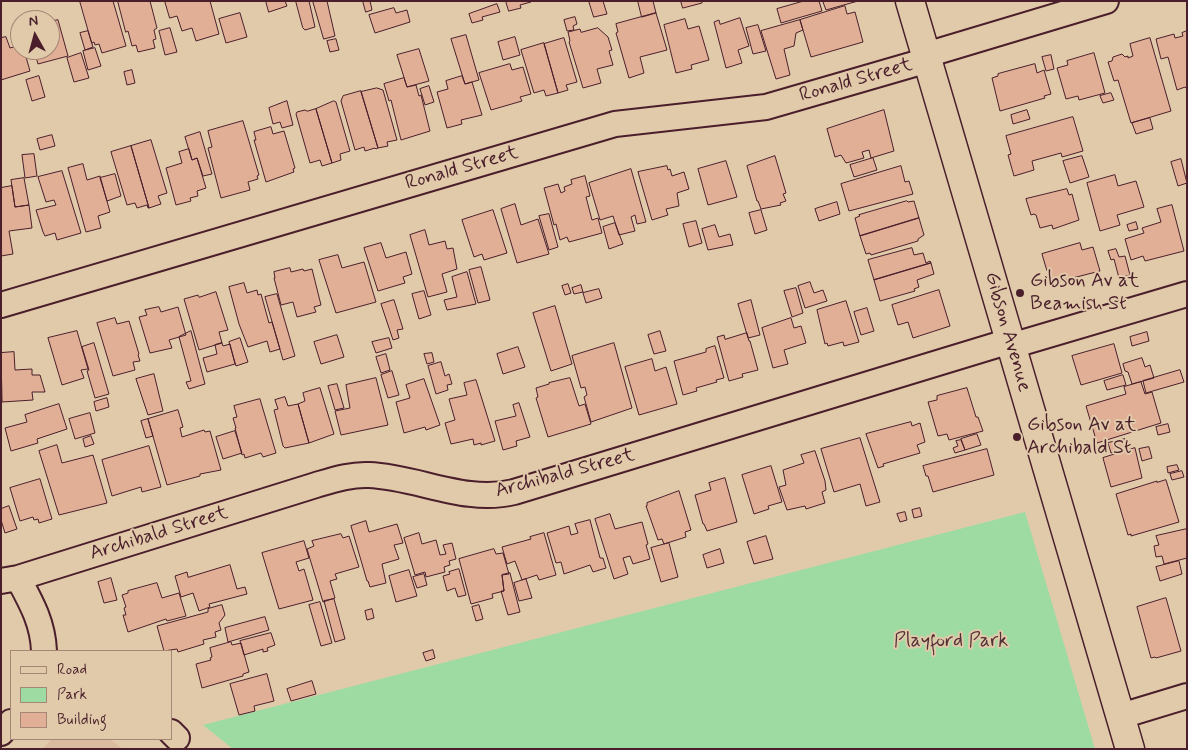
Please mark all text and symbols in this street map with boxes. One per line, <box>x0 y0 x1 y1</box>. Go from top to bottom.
north arrow <box>10 10 60 60</box>
text: N <box>28 12 39 31</box>
street label: Ronald Street <box>797 53 915 109</box>
street label: Ronald Street <box>403 141 521 197</box>
street label: Gibson Avenue <box>978 269 1036 395</box>
place label: Gibson Av at Beamish St <box>1030 270 1139 317</box>
marker: Gibson Av at Beamish St <box>1014 287 1026 299</box>
place label: Gibson Av at Archibald St <box>1027 414 1136 461</box>
marker: Gibson Av at Archibald St <box>1011 431 1023 443</box>
street label: Archibald Street <box>493 444 637 504</box>
street label: Archibald Street <box>87 502 231 566</box>
park label: Playford Park <box>894 630 1008 654</box>
legend <box>10 650 172 740</box>
text: Road <box>57 660 87 680</box>
text: Park <box>57 685 87 705</box>
text: Building <box>57 710 107 730</box>

